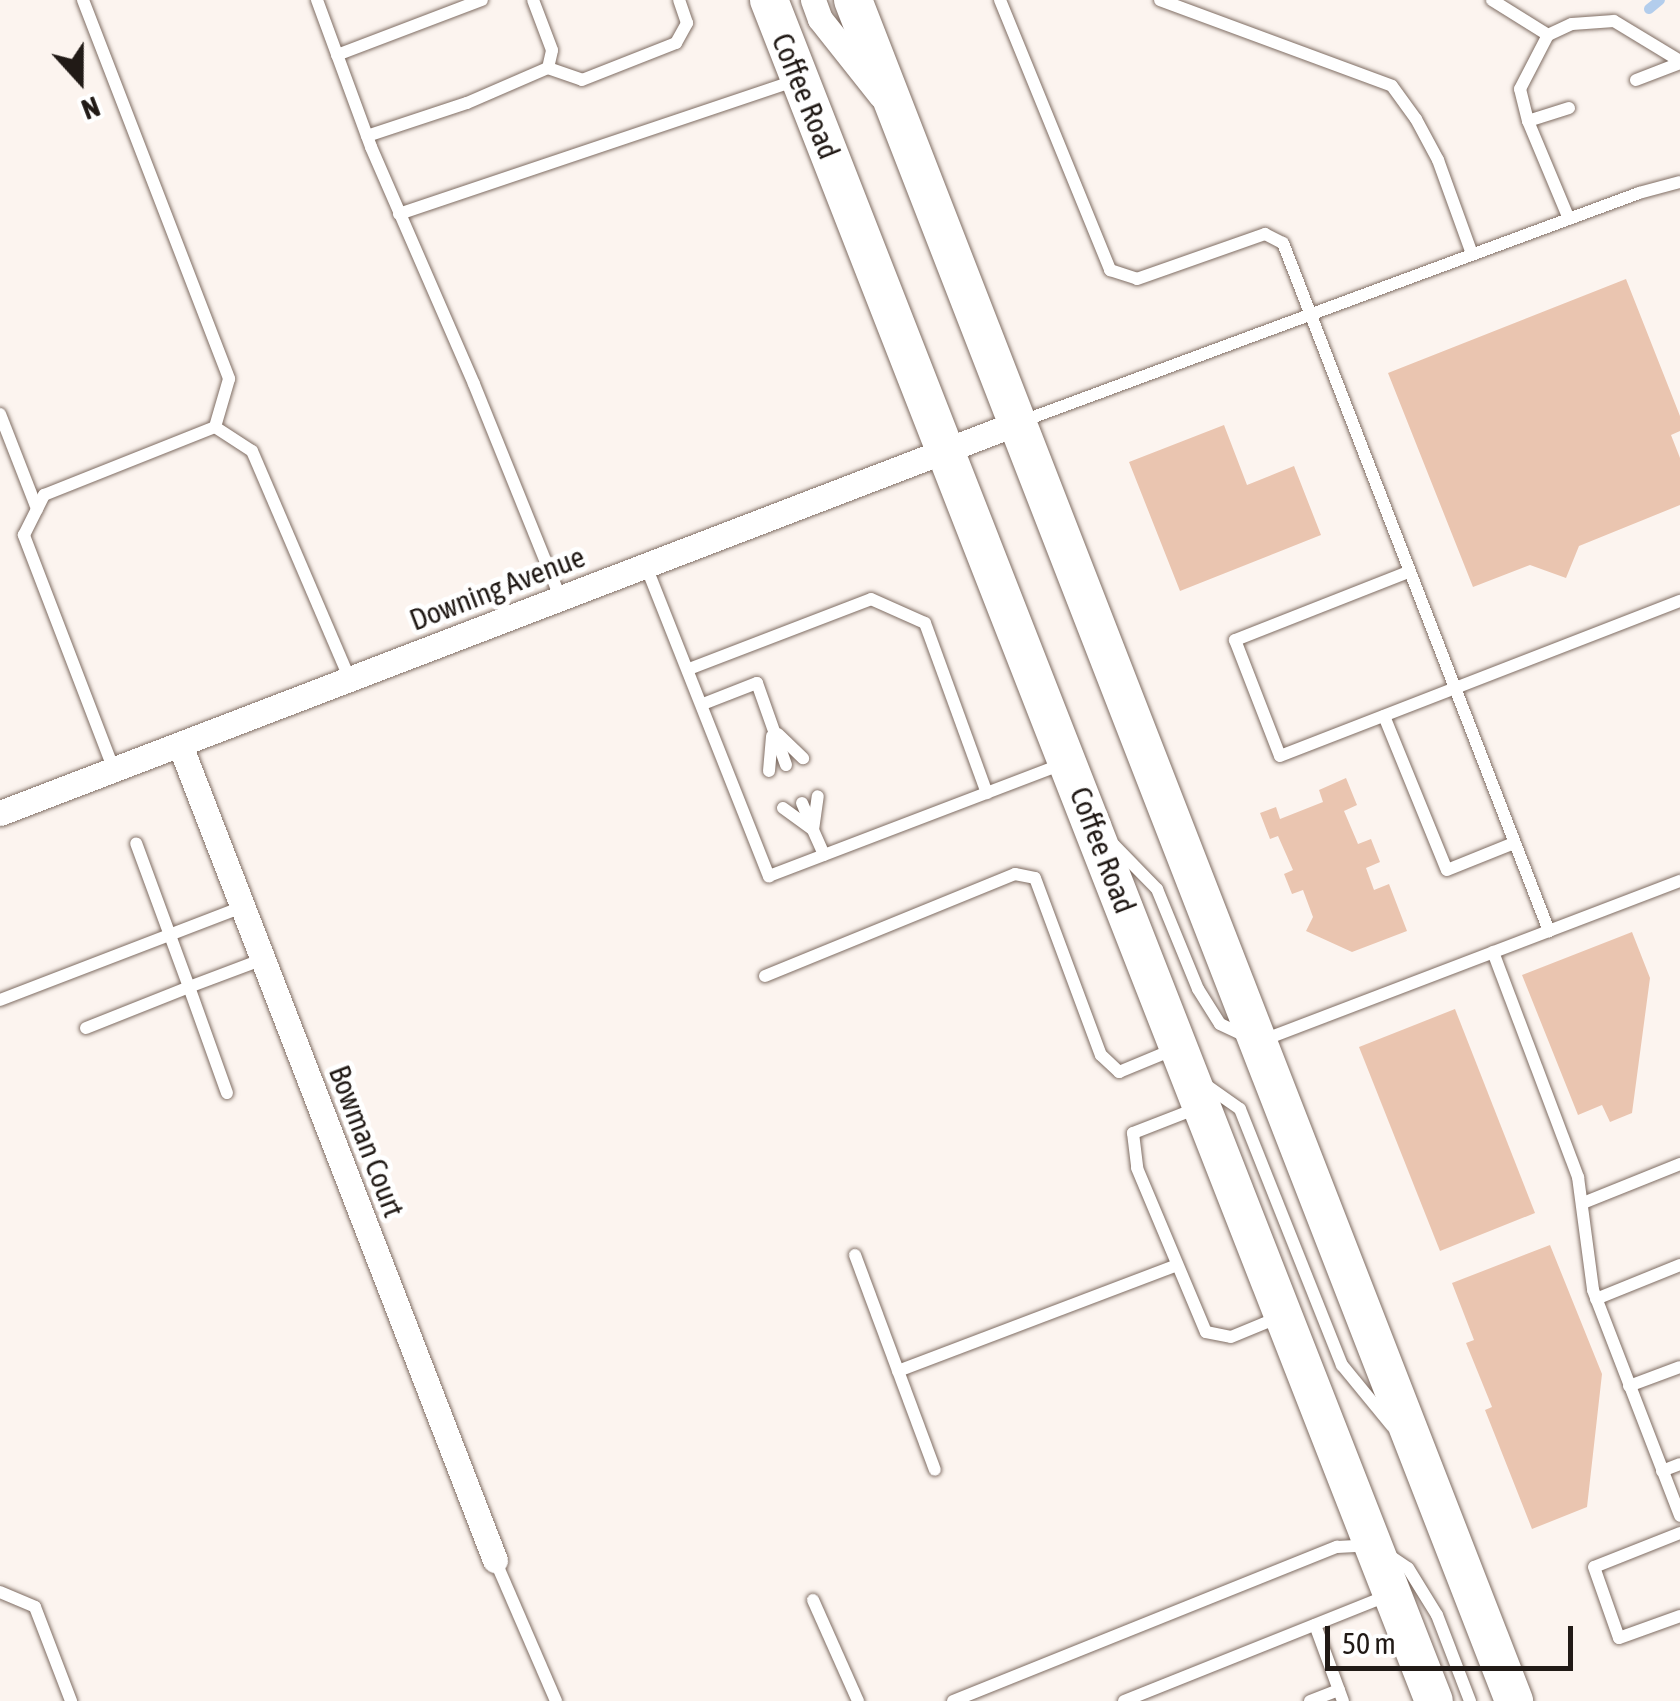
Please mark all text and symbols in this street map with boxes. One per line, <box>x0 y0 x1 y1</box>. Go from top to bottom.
street label: Coffee Road <box>765 28 847 164</box>
north arrow <box>30 30 130 130</box>
text: N <box>77 90 104 126</box>
street label: Downing Avenue <box>404 538 590 638</box>
street label: Coffee Road <box>1062 782 1144 918</box>
street label: Bowman Court <box>322 1060 412 1222</box>
scale bar <box>1330 1606 1578 1668</box>
text: 50 m <box>1342 1626 1396 1660</box>

